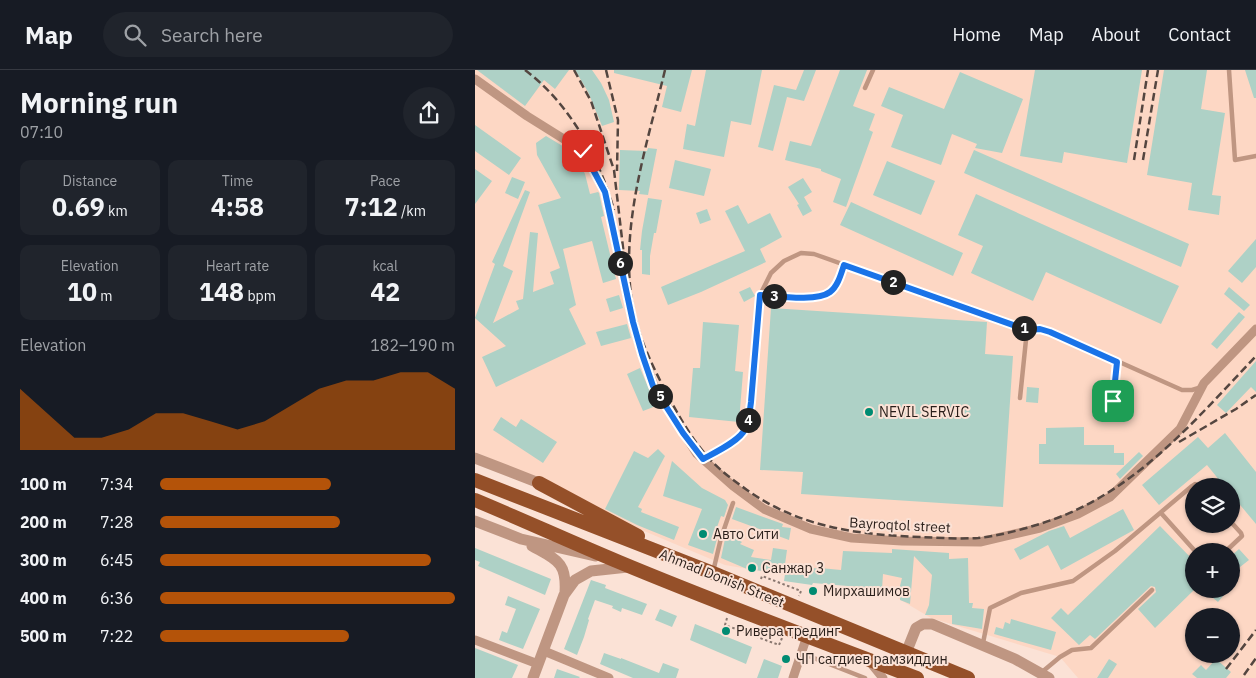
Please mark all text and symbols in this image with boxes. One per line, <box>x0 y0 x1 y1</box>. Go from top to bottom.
search box <box>103 12 453 57</box>
text: Map <box>25 19 73 51</box>
icon: search <box>121 21 149 49</box>
text: Search here <box>161 23 263 47</box>
text: Home <box>953 23 1001 46</box>
text: Map <box>1029 23 1064 46</box>
text: About <box>1092 23 1140 46</box>
text: Contact <box>1168 23 1231 46</box>
text: Morning run <box>20 84 178 121</box>
button: share <box>403 87 455 139</box>
text: 07:10 <box>20 122 63 142</box>
pin <box>562 130 604 172</box>
icon: check <box>569 137 597 165</box>
text: Distance <box>63 172 117 190</box>
text: Time <box>222 172 253 190</box>
text: Pace <box>370 172 400 190</box>
text: 0.69 <box>52 190 105 223</box>
text: 4:58 <box>211 190 264 223</box>
text: 7:12 <box>344 190 398 223</box>
text: km <box>105 202 128 220</box>
text: /km <box>398 202 426 220</box>
pin: 6 <box>607 250 633 276</box>
text: 6 <box>616 254 625 272</box>
text: Elevation <box>61 257 119 275</box>
text: Heart rate <box>206 257 269 275</box>
text: kcal <box>372 257 398 275</box>
pin: 2 <box>881 270 905 294</box>
text: 2 <box>889 273 898 291</box>
text: 10 <box>67 275 97 308</box>
text: 148 <box>199 275 244 308</box>
text: 42 <box>370 275 400 308</box>
pin: 3 <box>761 284 787 308</box>
text: m <box>97 287 113 305</box>
text: bpm <box>244 287 276 305</box>
text: 3 <box>770 287 779 305</box>
pin: 1 <box>1011 316 1037 340</box>
text: 1 <box>1020 319 1029 337</box>
text: Elevation <box>20 335 86 355</box>
text: 182–190 m <box>370 335 455 355</box>
pin <box>1092 380 1134 422</box>
pin: 5 <box>647 384 673 408</box>
text: 5 <box>656 387 665 405</box>
icon: arrive <box>1099 387 1127 415</box>
place label: NEVIL SERVIC <box>879 403 969 421</box>
marker: NEVIL SERVIC <box>863 406 875 418</box>
pin: 4 <box>735 408 761 432</box>
text: 4 <box>744 411 753 429</box>
text: 100 m <box>20 474 67 494</box>
text: 7:34 <box>100 474 133 494</box>
map controls <box>1185 478 1240 663</box>
button: layers <box>1185 478 1240 533</box>
text: 200 m <box>20 512 67 532</box>
text: 7:28 <box>100 512 133 532</box>
street label: Bayroqtol street <box>849 513 951 537</box>
place label: Авто Сити <box>713 525 779 543</box>
marker: Авто Сити <box>697 528 709 540</box>
button: + <box>1185 543 1240 598</box>
street label: Ahmad Donish Street <box>657 545 787 611</box>
text: 300 m <box>20 550 67 570</box>
text: 6:45 <box>100 550 133 570</box>
place label: Санжар 3 <box>762 559 824 577</box>
marker: Санжар 3 <box>746 562 758 574</box>
place label: Мирхашимов <box>823 582 910 600</box>
marker: Мирхашимов <box>807 585 819 597</box>
text: 400 m <box>20 588 67 608</box>
text: 6:36 <box>100 588 133 608</box>
button: − <box>1185 608 1240 663</box>
place label: Ривера трединг <box>736 622 840 640</box>
marker: Ривера трединг <box>720 625 732 637</box>
text: 500 m <box>20 626 67 646</box>
text: 7:22 <box>100 626 133 646</box>
place label: ЧП сагдиев рамзиддин <box>796 650 948 668</box>
marker: ЧП сагдиев рамзиддин <box>780 653 792 665</box>

